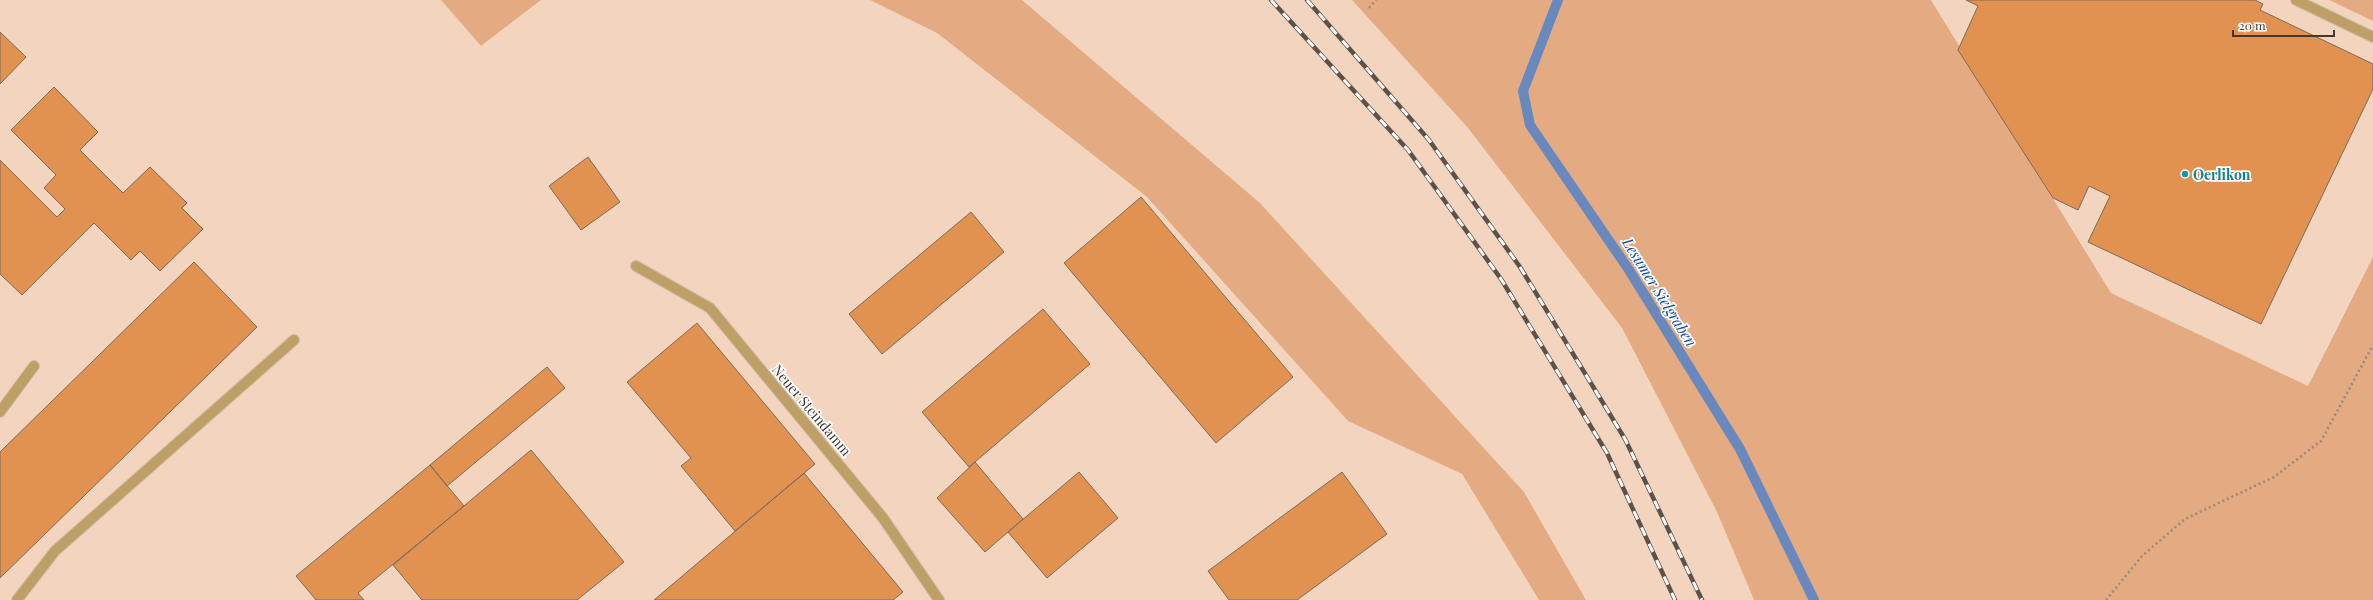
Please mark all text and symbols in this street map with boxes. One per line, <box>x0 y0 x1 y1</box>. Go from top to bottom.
scale bar <box>2233 12 2334 38</box>
text: 20 m <box>2239 17 2266 33</box>
place label: Oerlikon <box>2193 165 2251 184</box>
marker: Oerlikon <box>2180 169 2190 179</box>
water label: Lesumer Sielgraben <box>1618 233 1702 350</box>
street label: Neuer Steindamm <box>768 360 856 460</box>

